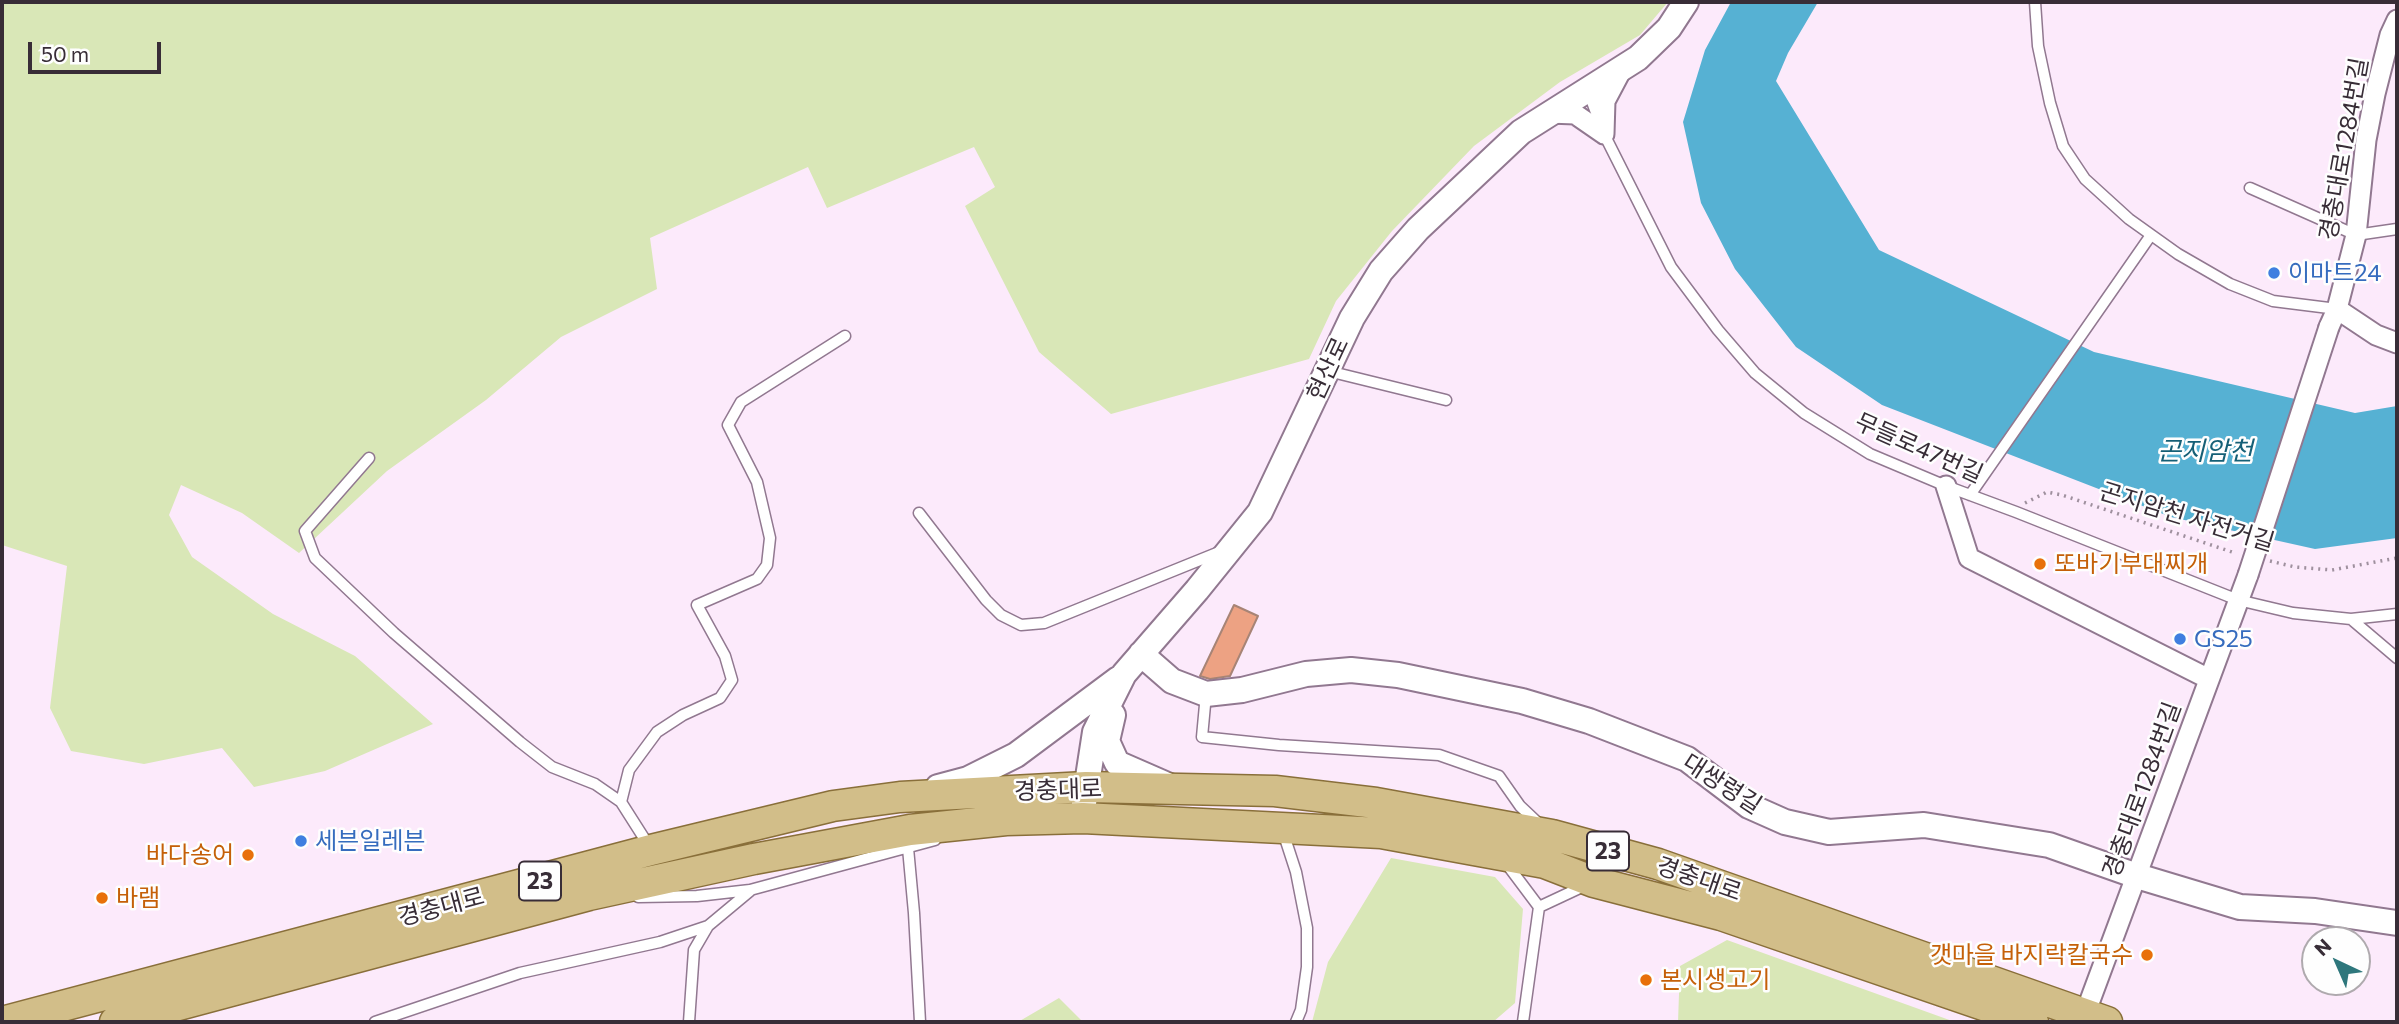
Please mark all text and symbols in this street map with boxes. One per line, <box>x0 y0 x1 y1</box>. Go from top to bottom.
scale bar <box>32 28 164 72</box>
text: 50 m <box>41 41 89 66</box>
street label: 경충대로1284번길 <box>2314 55 2374 243</box>
place label: 이마트24 <box>2288 259 2382 287</box>
marker: 이마트24 <box>2266 265 2282 281</box>
street label: 현산로 <box>1301 333 1355 405</box>
street label: 무들로47번길 <box>1851 407 1987 489</box>
water label: 곤지암천 <box>2157 435 2253 467</box>
street label: 곤지암천 자전거길 <box>2096 477 2278 557</box>
place label: 또바기부대찌개 <box>2054 550 2209 578</box>
marker: 또바기부대찌개 <box>2032 556 2048 572</box>
place label: GS25 <box>2194 625 2253 653</box>
marker: GS25 <box>2172 631 2188 647</box>
street label: 경충대로1284번길 <box>2097 698 2187 882</box>
street label: 대쌍령길 <box>1677 748 1767 820</box>
street label: 경충대로 <box>1013 774 1103 806</box>
place label: 세븐일레븐 <box>315 827 425 855</box>
road number: 23 <box>1587 832 1629 870</box>
marker: 세븐일레븐 <box>293 833 309 849</box>
place label: 바다송어 <box>146 841 234 869</box>
marker: 바다송어 <box>240 847 256 863</box>
street label: 경충대로 <box>1653 851 1745 907</box>
road number: 23 <box>519 862 561 900</box>
street label: 경충대로 <box>395 882 487 932</box>
place label: 바램 <box>116 884 160 912</box>
marker: 바램 <box>94 890 110 906</box>
north arrow <box>2301 926 2371 996</box>
text: N <box>2309 934 2336 960</box>
place label: 갯마을 바지락칼국수 <box>1930 941 2133 969</box>
marker: 갯마을 바지락칼국수 <box>2139 947 2155 963</box>
place label: 본시생고기 <box>1660 966 1770 994</box>
marker: 본시생고기 <box>1638 972 1654 988</box>

